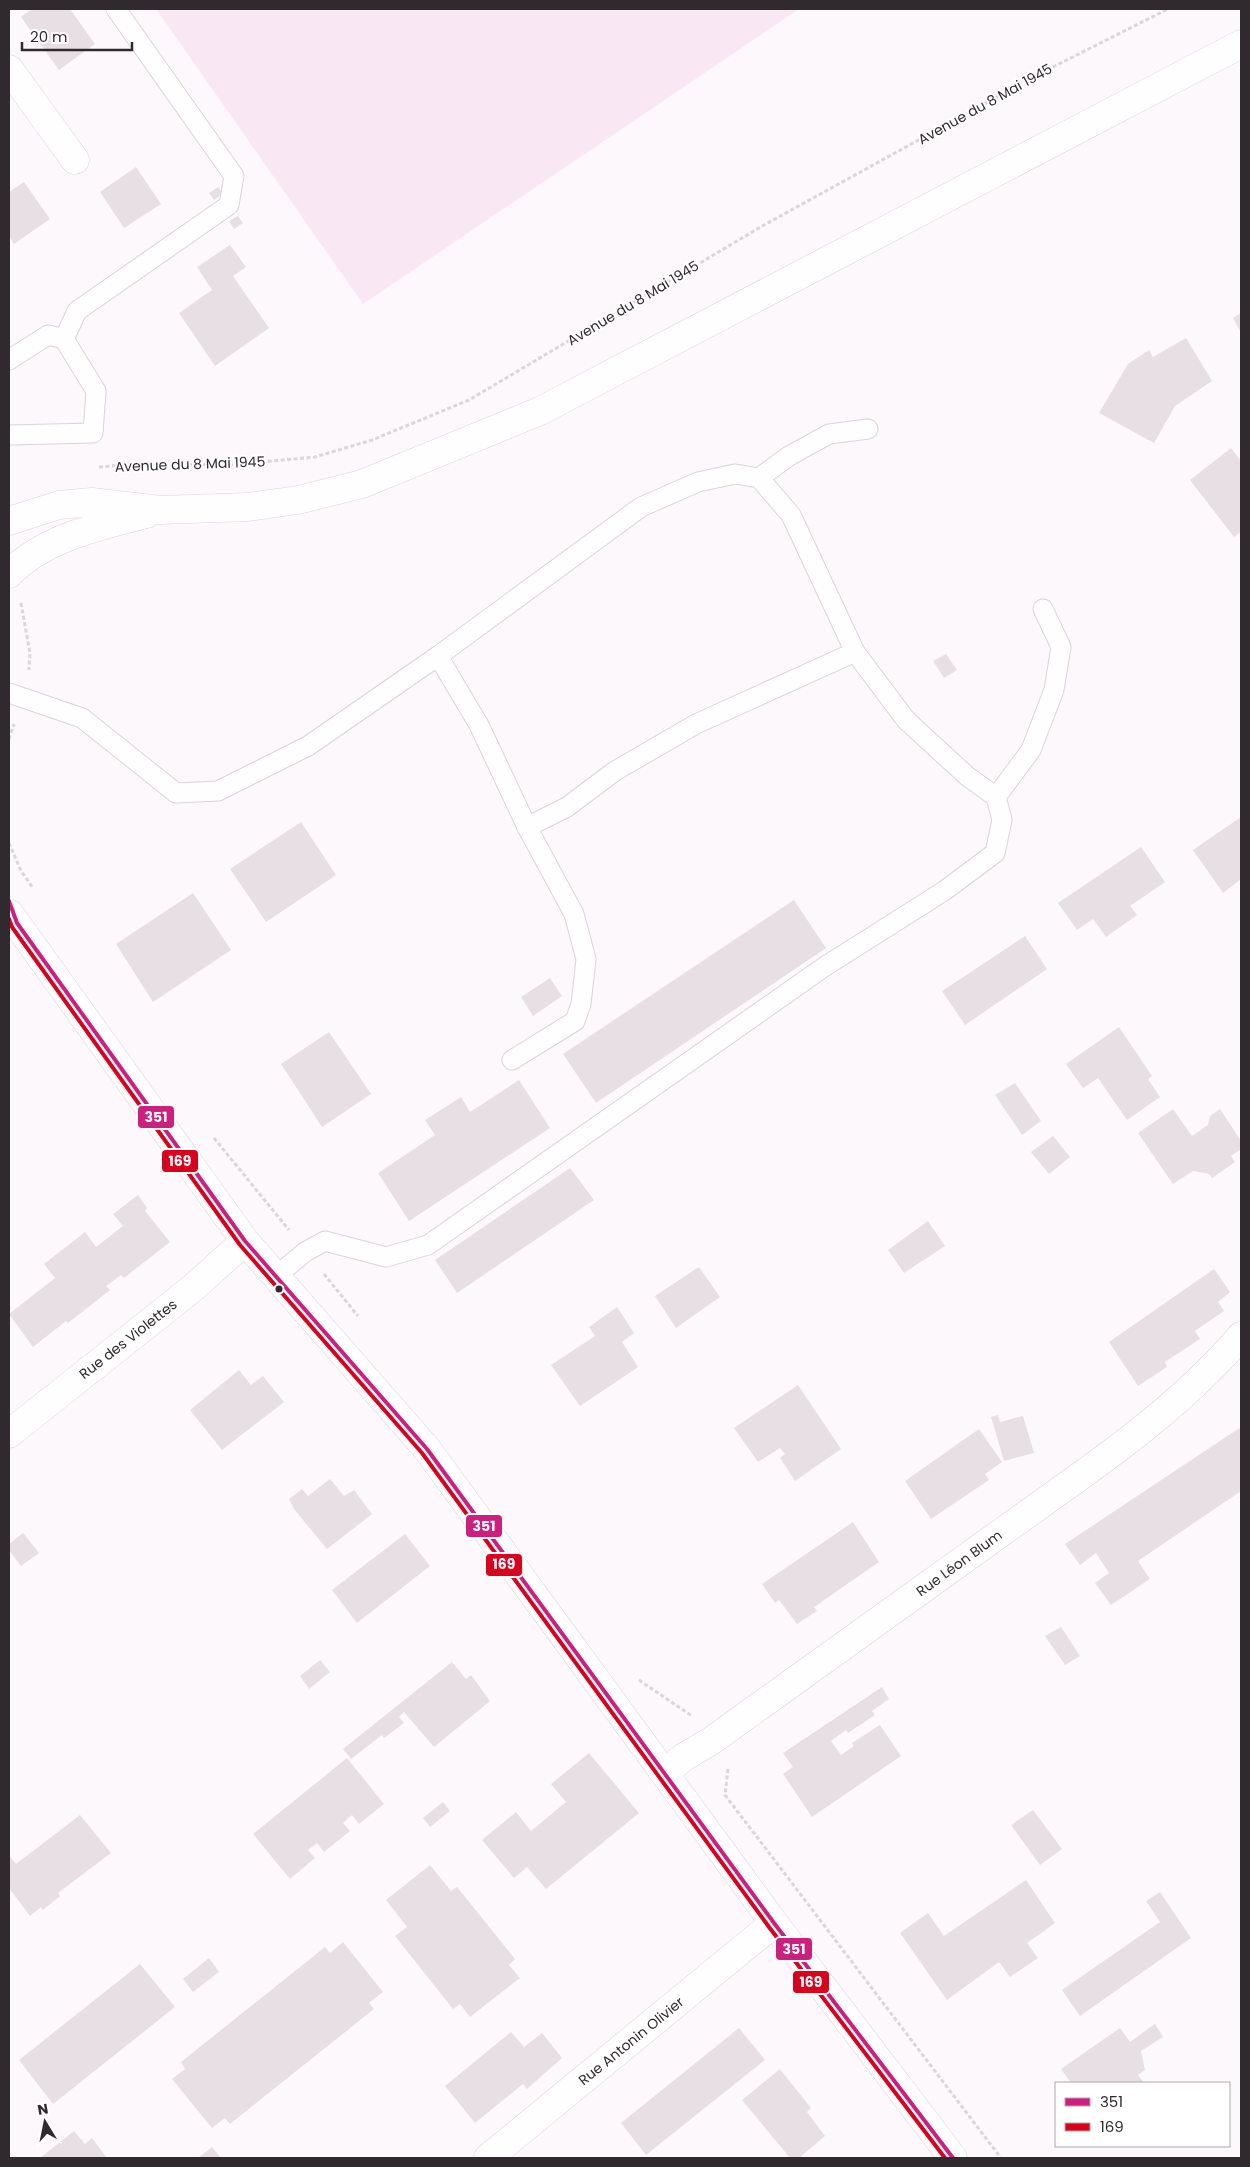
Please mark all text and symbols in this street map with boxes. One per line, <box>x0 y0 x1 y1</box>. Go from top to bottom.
scale bar <box>22 20 132 52</box>
text: 20 m <box>30 26 68 47</box>
street label: Avenue du 8 Mai 1945 <box>914 59 1056 149</box>
street label: Avenue du 8 Mai 1945 <box>563 256 703 350</box>
street label: Avenue du 8 Mai 1945 <box>114 451 266 477</box>
line badge: 351 <box>137 1105 175 1129</box>
text: 351 <box>145 1107 167 1127</box>
line badge: 169 <box>161 1149 199 1173</box>
text: 169 <box>169 1151 191 1171</box>
unlabelled marker <box>274 1284 284 1294</box>
street label: Rue des Violettes <box>75 1294 181 1384</box>
line badge: 351 <box>465 1514 503 1538</box>
text: 351 <box>473 1516 495 1536</box>
street label: Rue Léon Blum <box>912 1525 1006 1601</box>
line badge: 169 <box>485 1553 523 1577</box>
text: 169 <box>493 1554 515 1574</box>
line badge: 351 <box>775 1937 813 1961</box>
text: 351 <box>783 1939 805 1959</box>
line badge: 169 <box>792 1970 830 1994</box>
text: 169 <box>800 1972 822 1992</box>
street label: Rue Antonin Olivier <box>574 1992 688 2090</box>
legend <box>1055 2082 1230 2147</box>
text: 351 <box>1100 2091 1123 2112</box>
north arrow <box>20 2097 70 2147</box>
text: N <box>36 2098 50 2120</box>
text: 169 <box>1100 2116 1124 2137</box>

